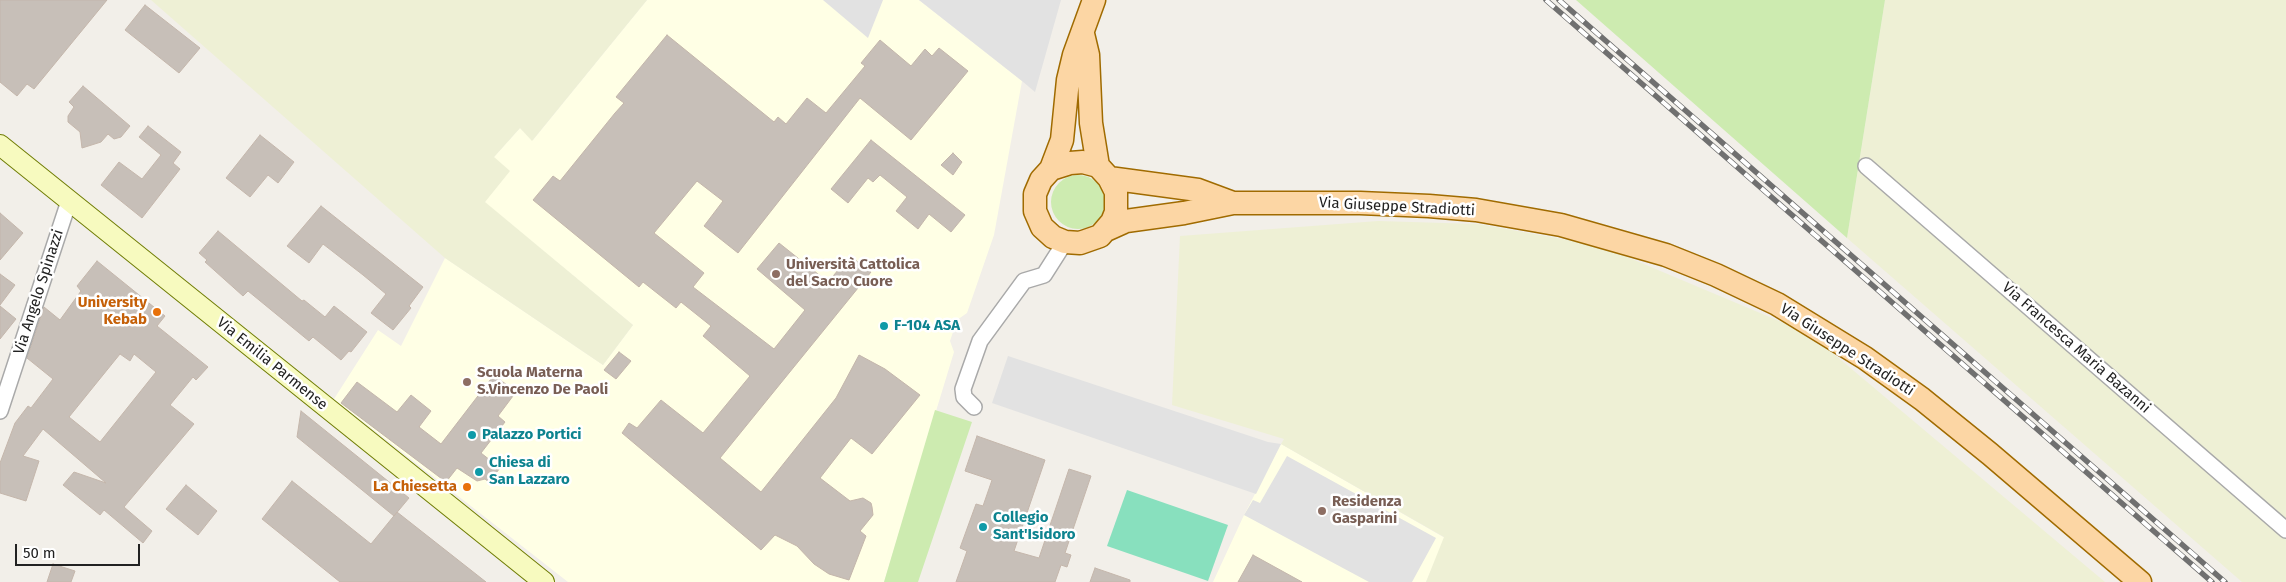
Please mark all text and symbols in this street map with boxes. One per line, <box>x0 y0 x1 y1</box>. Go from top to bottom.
street label: Via Giuseppe Stradiotti <box>1318 194 1476 220</box>
street label: Via Angelo Spinazzi <box>10 227 68 357</box>
place label: Università Cattolica del Sacro Cuore <box>786 256 920 291</box>
marker: Università Cattolica del Sacro Cuore <box>770 268 782 280</box>
street label: Via Francesca Maria Bazanni <box>1998 279 2154 417</box>
place label: University Kebab <box>78 294 147 329</box>
street label: Via Giuseppe Stradiotti <box>1777 300 1917 400</box>
marker: University Kebab <box>151 306 163 318</box>
street label: Via Emilia Parmense <box>213 314 331 414</box>
place label: F-104 ASA <box>894 317 960 335</box>
marker: F-104 ASA <box>878 320 890 332</box>
place label: Scuola Materna S.Vincenzo De Paoli <box>477 364 608 399</box>
marker: Scuola Materna S.Vincenzo De Paoli <box>461 376 473 388</box>
place label: Palazzo Portici <box>482 426 582 444</box>
marker: Palazzo Portici <box>466 429 478 441</box>
place label: Chiesa di San Lazzaro <box>489 454 570 489</box>
marker: Chiesa di San Lazzaro <box>473 466 485 478</box>
place label: La Chiesetta <box>373 478 457 496</box>
marker: La Chiesetta <box>461 481 473 493</box>
place label: Residenza Gasparini <box>1332 493 1402 528</box>
marker: Residenza Gasparini <box>1316 505 1328 517</box>
place label: Collegio Sant'Isidoro <box>993 509 1076 544</box>
marker: Collegio Sant'Isidoro <box>977 521 989 533</box>
scale bar <box>18 534 142 566</box>
text: 50 m <box>23 544 56 562</box>

